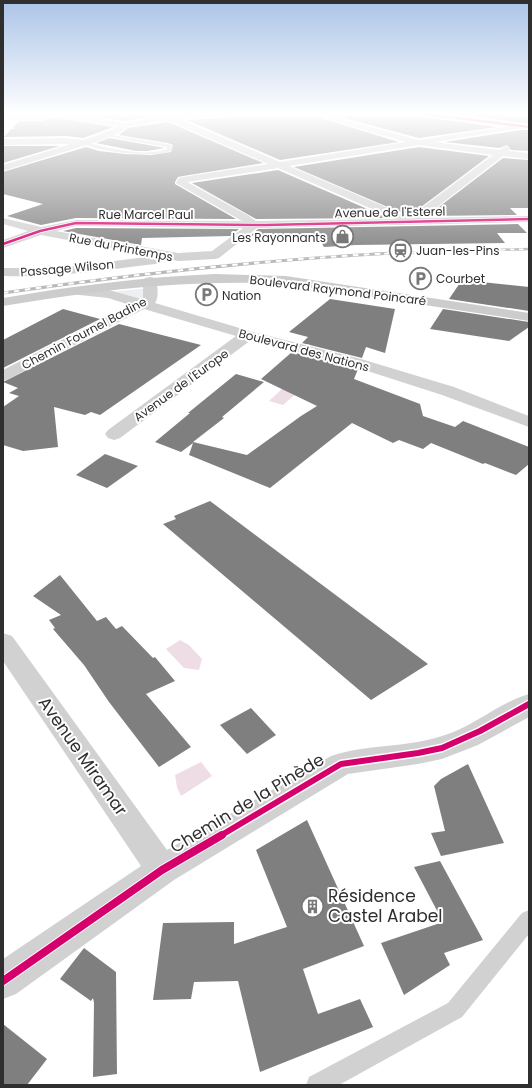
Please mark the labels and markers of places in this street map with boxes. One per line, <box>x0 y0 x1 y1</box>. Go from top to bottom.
shop icon: Les Rayonnants <box>329 224 355 250</box>
place label: Les Rayonnants <box>232 229 326 246</box>
station icon: Juan-les-Pins <box>388 237 414 263</box>
place label: Juan-les-Pins <box>416 242 500 259</box>
parking icon: Courbet <box>408 265 434 291</box>
place label: Courbet <box>436 270 485 287</box>
parking icon: Nation <box>193 282 219 308</box>
place label: Nation <box>222 287 261 304</box>
place label: Résidence Castel Arabel <box>328 884 442 928</box>
building icon: Résidence Castel Arabel <box>299 893 325 919</box>

